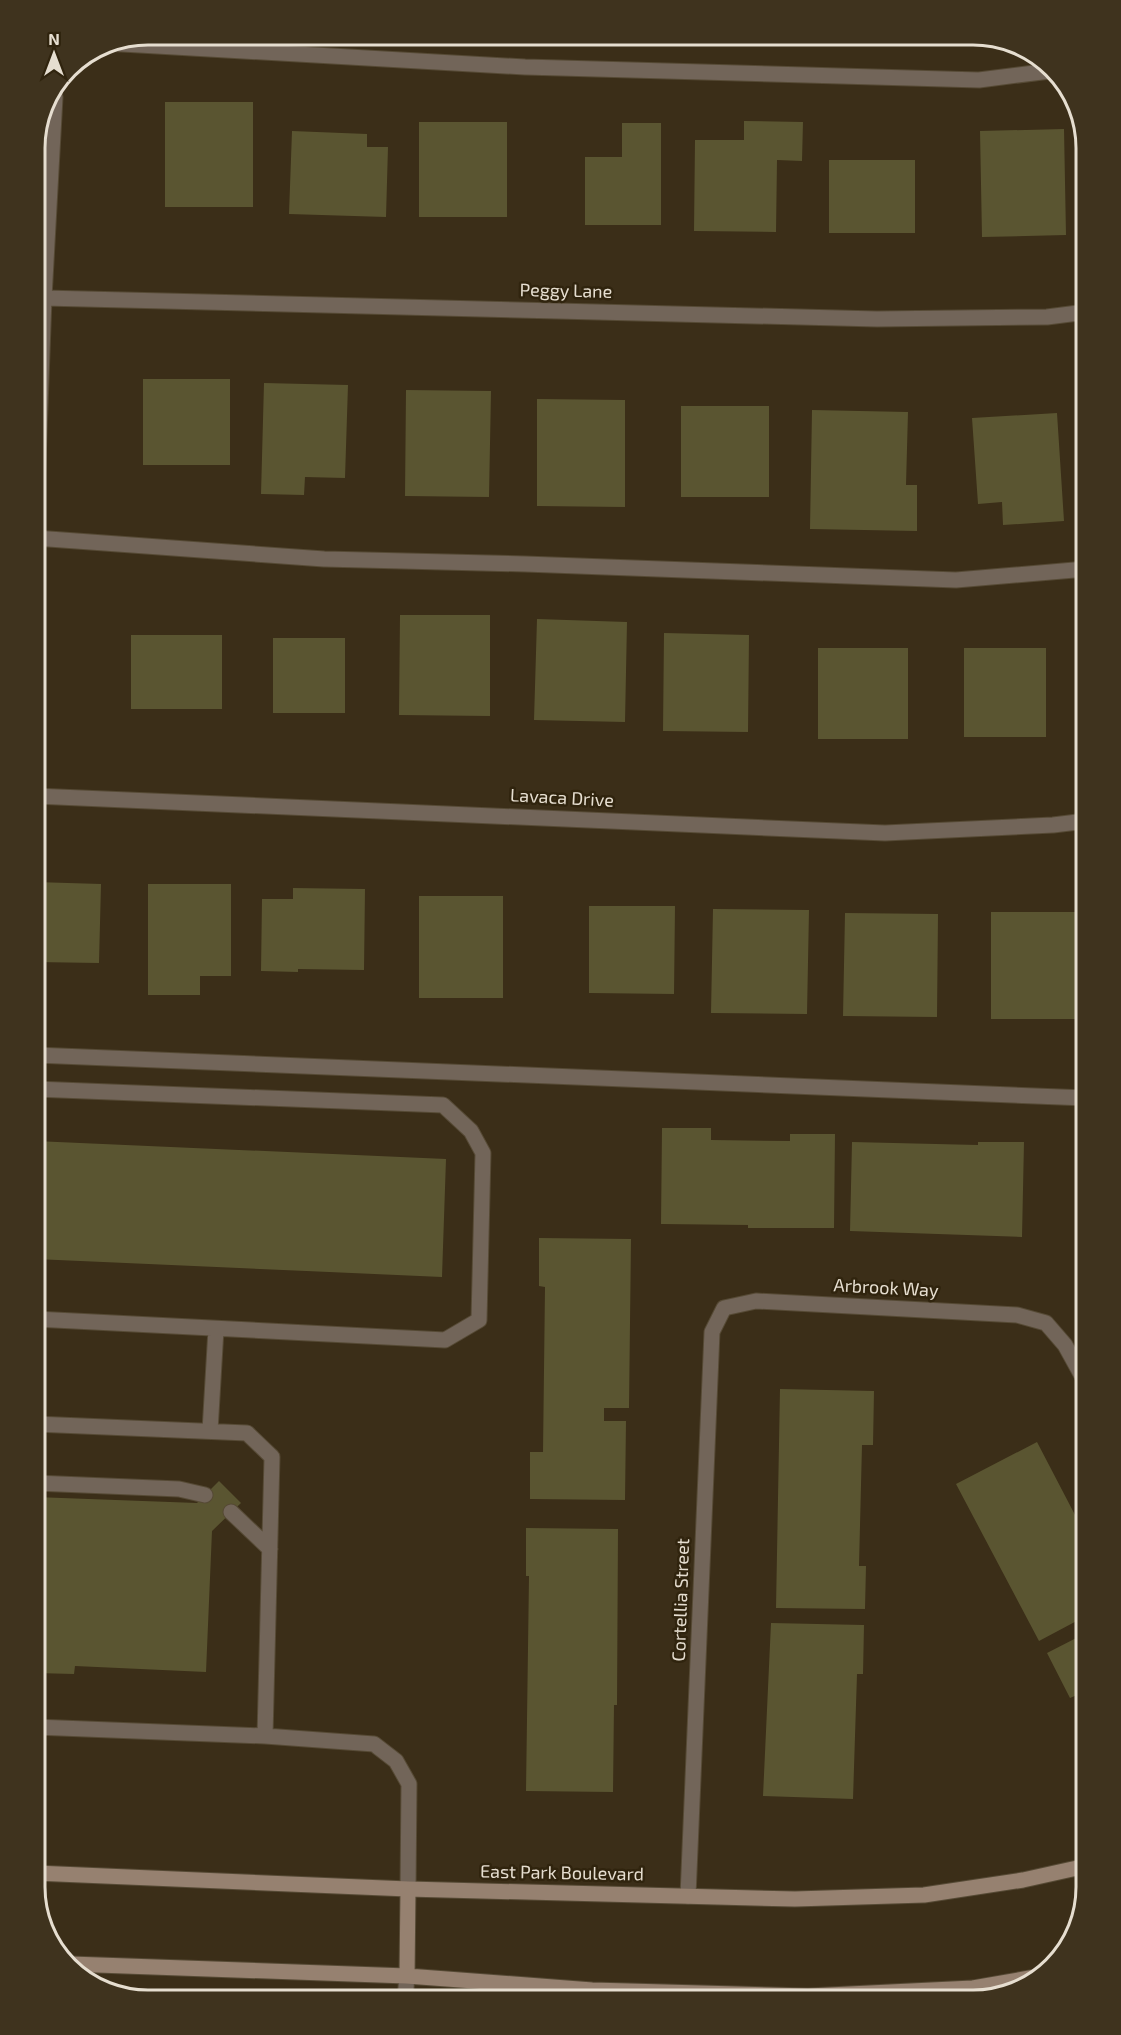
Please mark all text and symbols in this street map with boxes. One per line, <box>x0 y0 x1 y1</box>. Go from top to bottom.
north arrow <box>24 24 84 84</box>
text: N <box>48 29 60 48</box>
street label: Peggy Lane <box>520 278 613 302</box>
street label: Lavaca Drive <box>510 783 615 811</box>
street label: Arbrook Way <box>833 1273 940 1301</box>
street label: Cortellia Street <box>667 1538 693 1662</box>
street label: East Park Boulevard <box>480 1860 644 1884</box>

